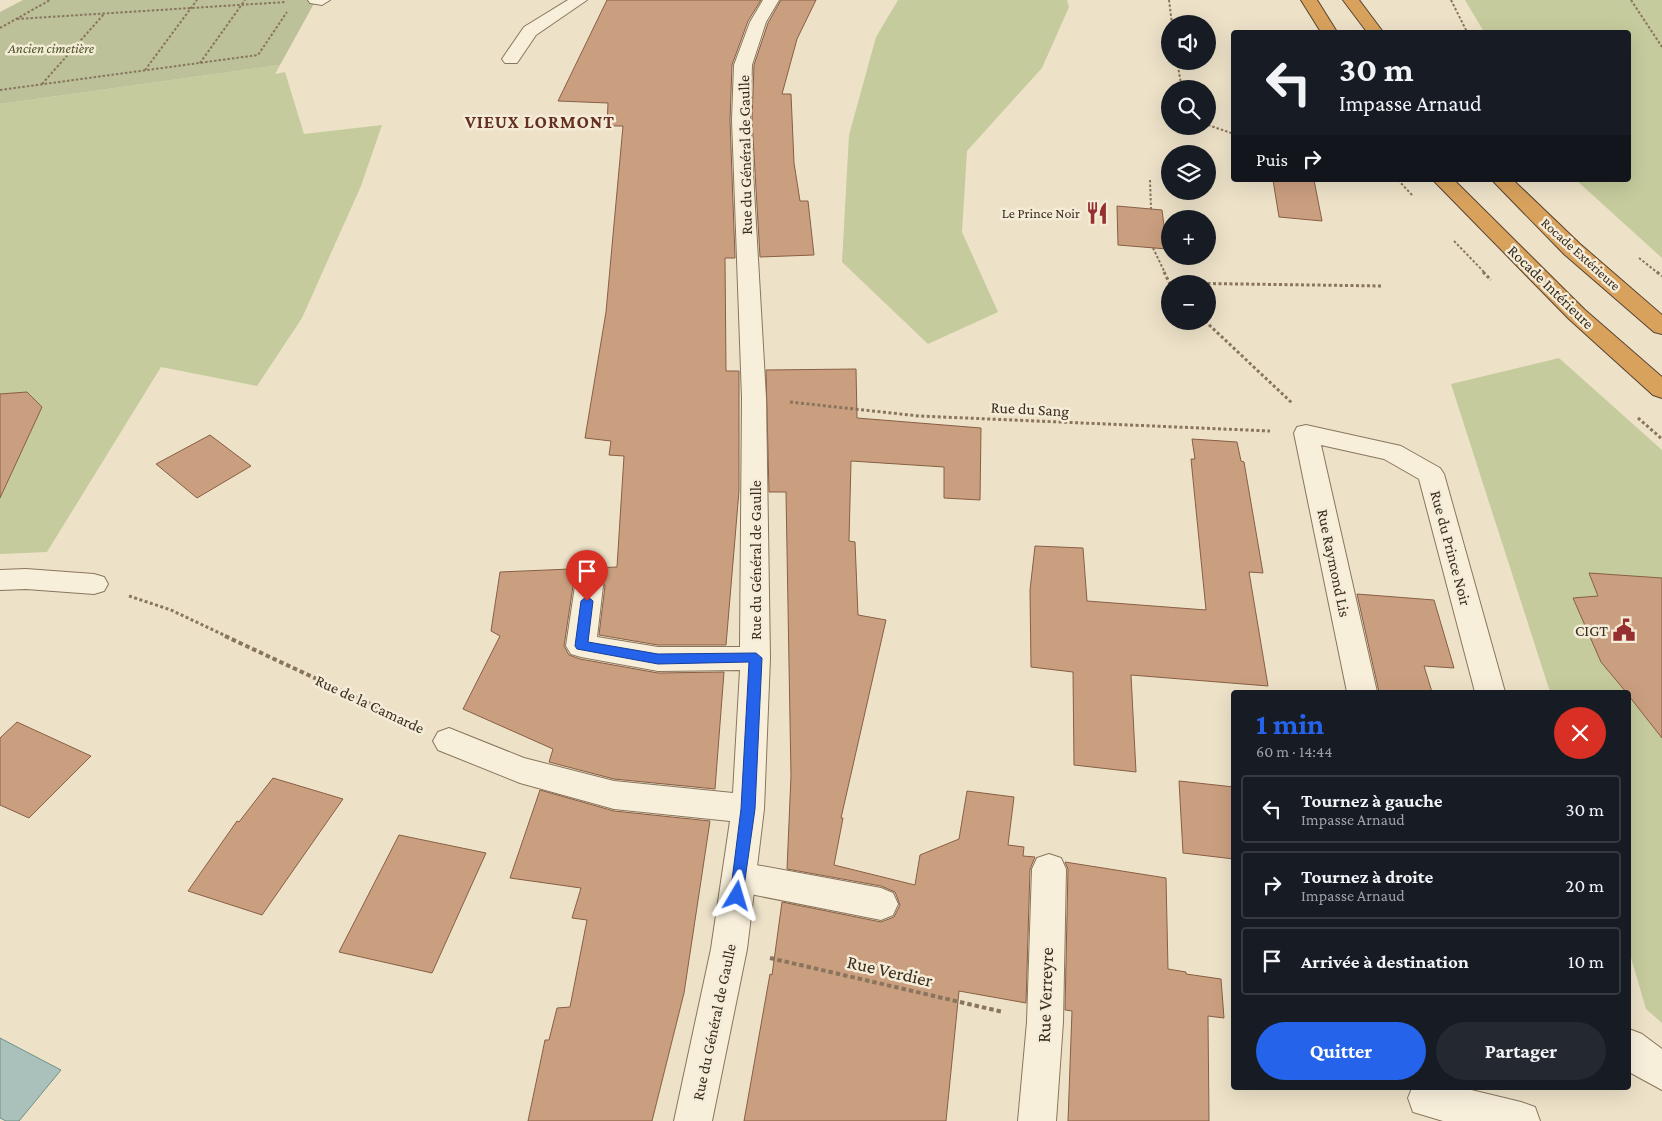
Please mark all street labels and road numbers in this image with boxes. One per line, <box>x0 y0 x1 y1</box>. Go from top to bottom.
street label: Rue du Général de Gaulle <box>735 75 755 235</box>
street label: Rocade Extérieure <box>1538 214 1624 294</box>
street label: Rocade Intérieure <box>1505 242 1597 332</box>
street label: Rue du Sang <box>990 398 1070 421</box>
street label: Rue du Général de Gaulle <box>747 480 764 640</box>
street label: Rue du Prince Noir <box>1427 489 1475 608</box>
street label: Rue Raymond Lis <box>1313 507 1354 619</box>
street label: Rue de la Camarde <box>313 671 427 737</box>
street label: Rue du Général de Gaulle <box>689 942 739 1102</box>
street label: Rue Verreyre <box>1033 947 1057 1043</box>
street label: Rue Verdier <box>845 951 935 991</box>

